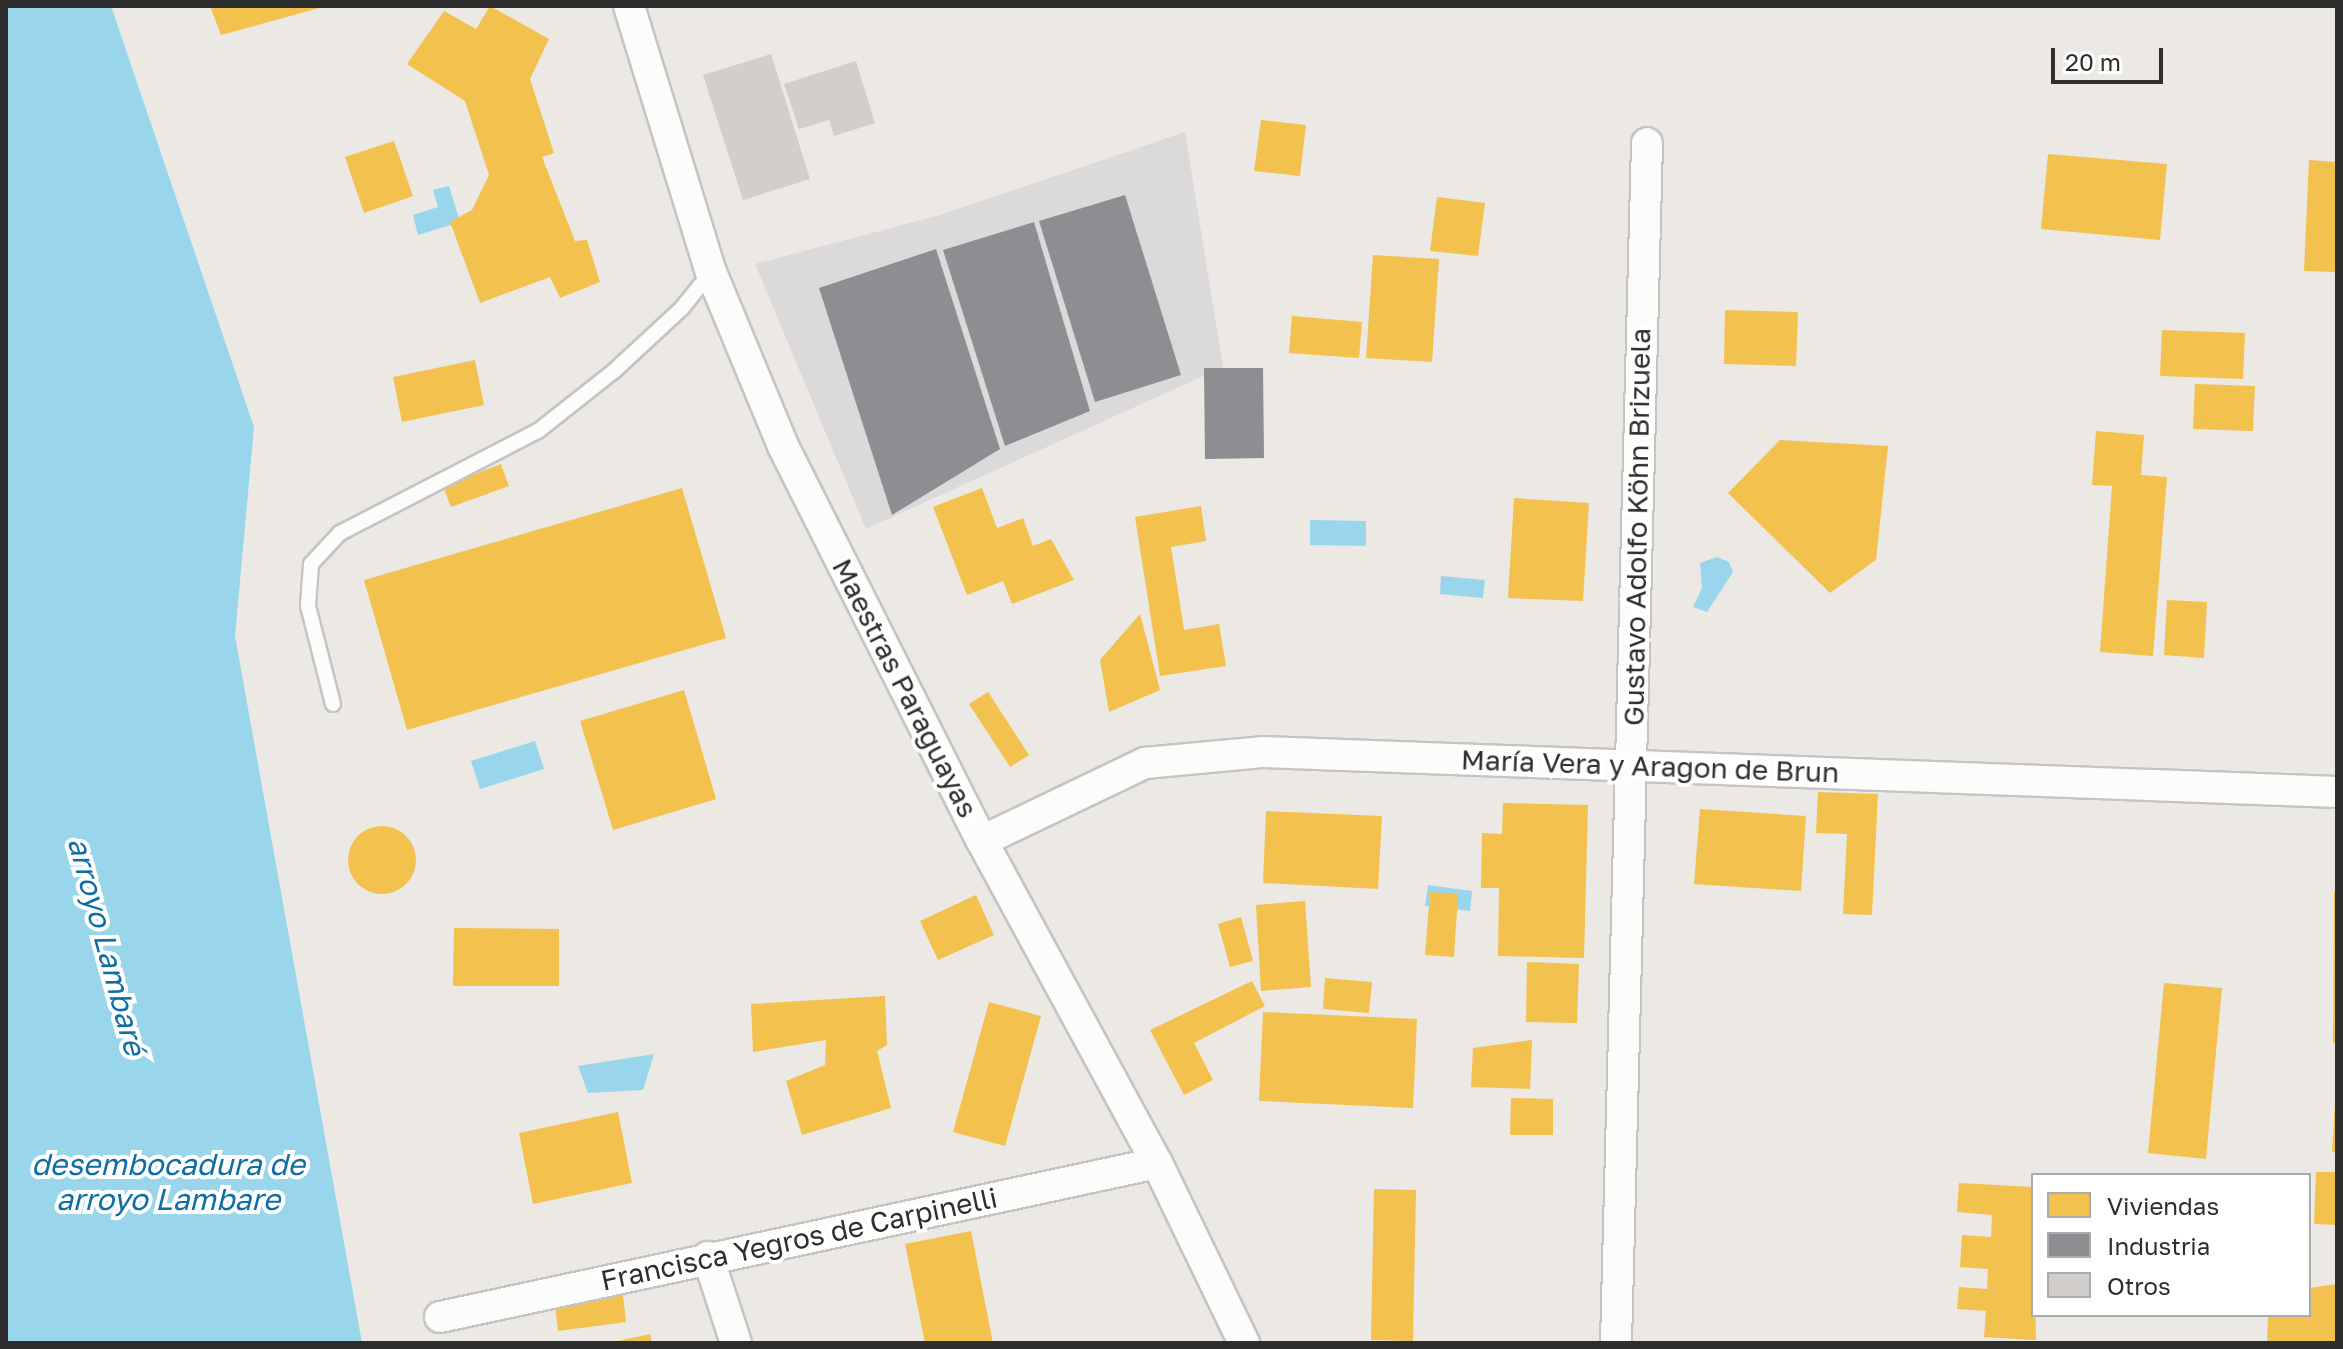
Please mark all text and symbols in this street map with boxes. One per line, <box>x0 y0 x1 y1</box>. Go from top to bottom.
scale bar <box>2055 32 2167 82</box>
text: 20 m <box>2065 47 2121 76</box>
street label: Gustavo Adolfo Köhn Brizuela <box>1617 328 1657 726</box>
street label: Maestras Paraguayas <box>825 553 985 823</box>
street label: María Vera y Aragon de Brun <box>1460 743 1840 789</box>
water label: arroyo Lambaré <box>61 833 153 1059</box>
water label: desembocadura de arroyo Lambare <box>31 1146 305 1216</box>
legend <box>2031 1173 2311 1317</box>
street label: Francisca Yegros de Carpinelli <box>598 1181 1000 1297</box>
text: Viviendas <box>2107 1191 2219 1220</box>
text: Industria <box>2107 1231 2210 1260</box>
text: Otros <box>2107 1271 2171 1300</box>

